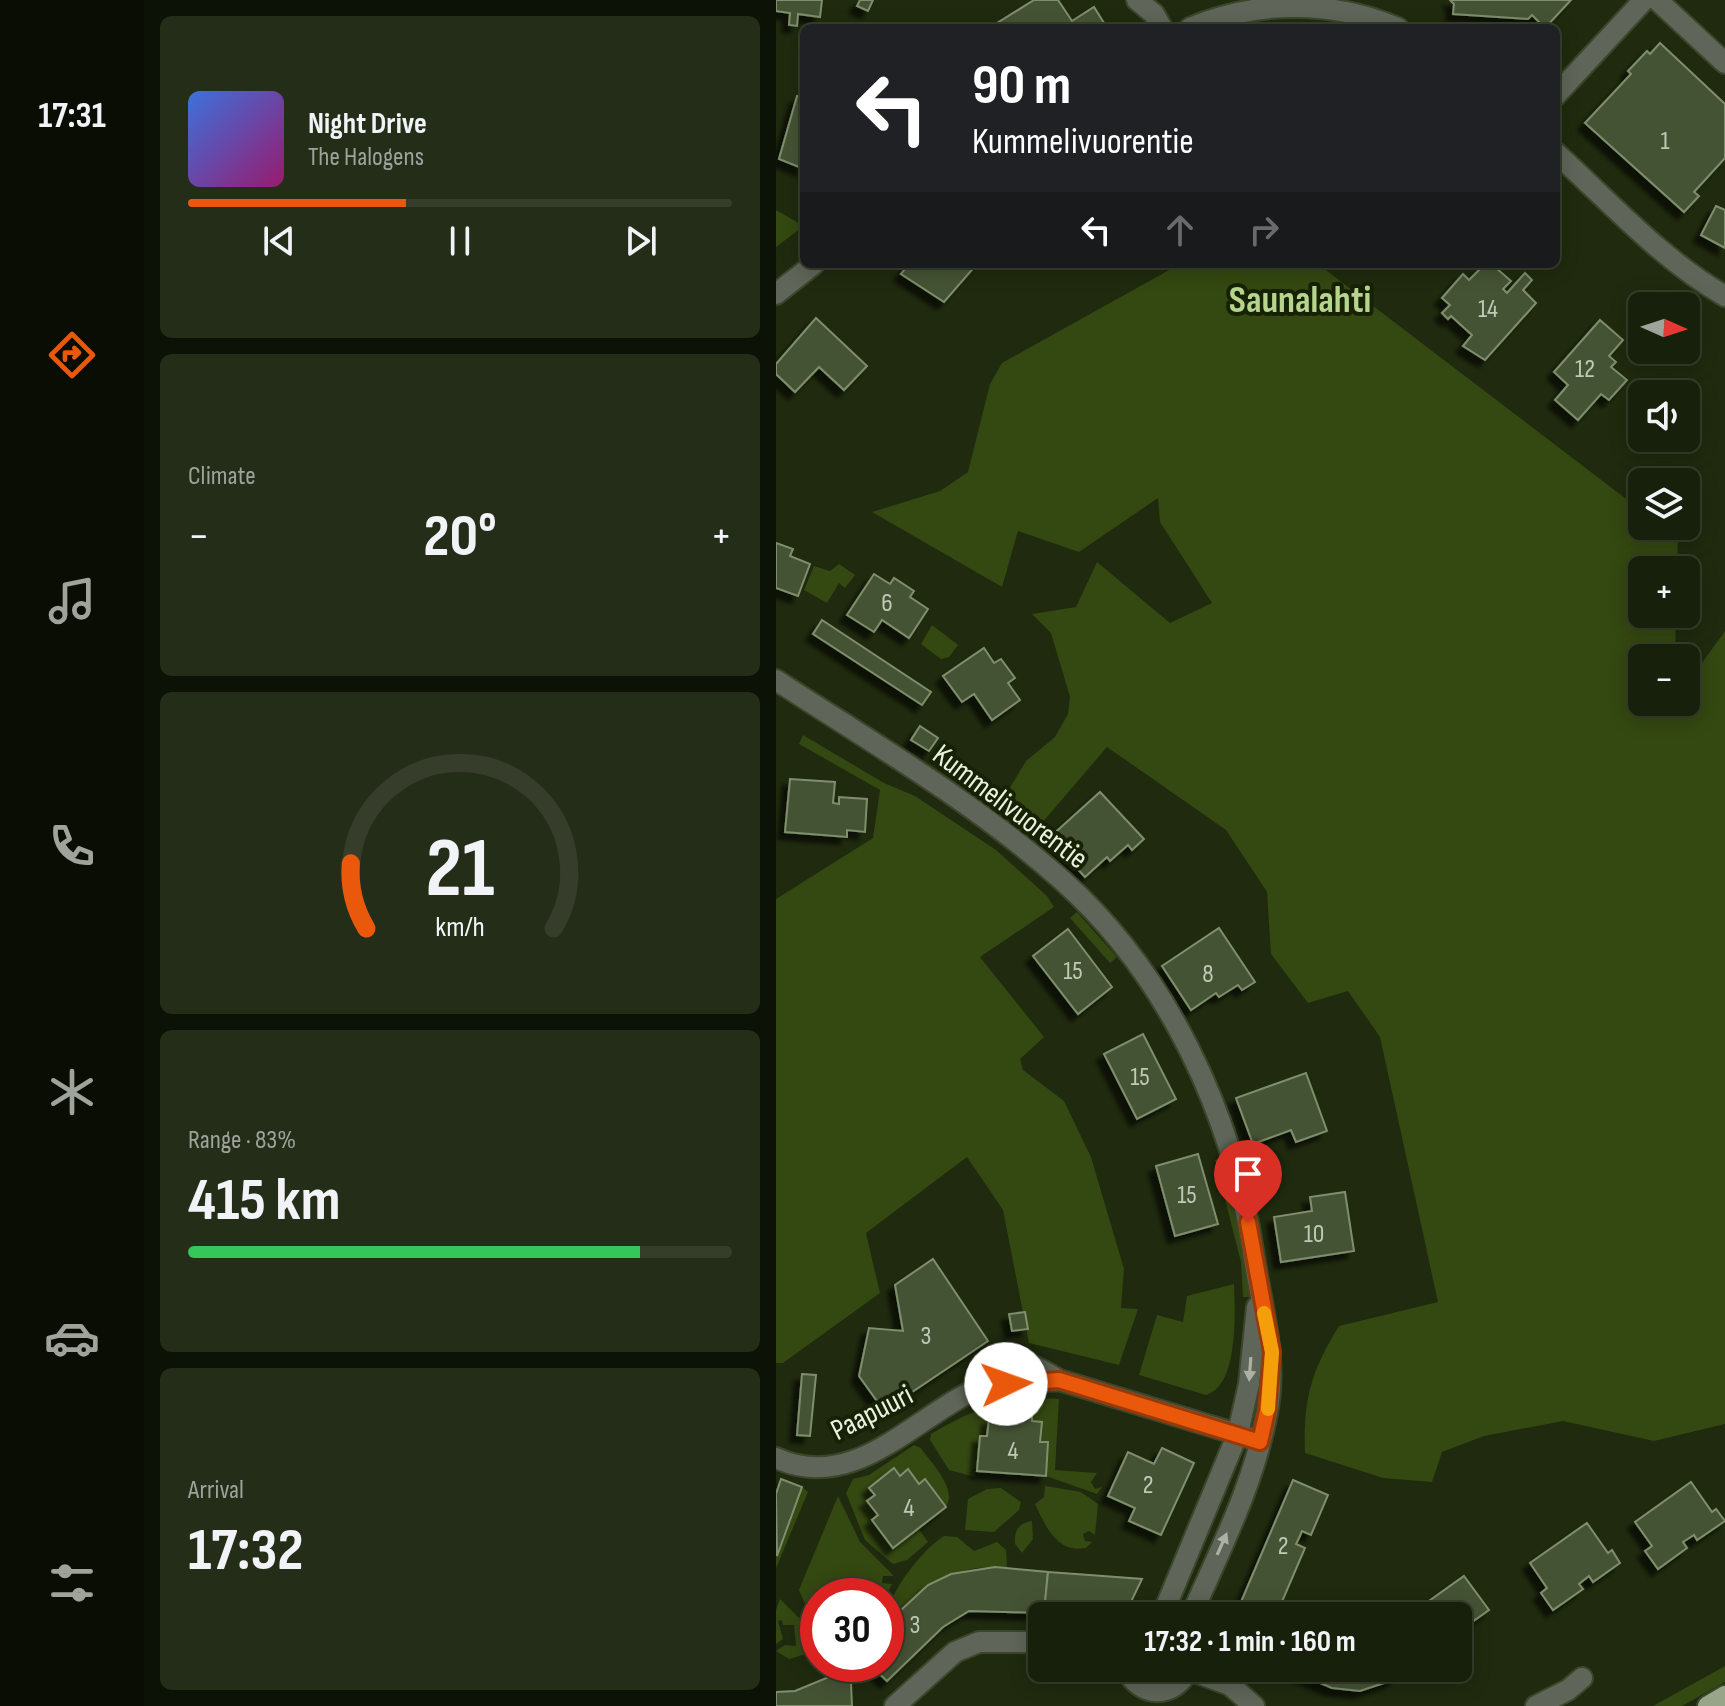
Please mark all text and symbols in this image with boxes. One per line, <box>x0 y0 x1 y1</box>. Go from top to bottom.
text: 90 m <box>972 53 1071 120</box>
icon: left <box>840 56 944 160</box>
text: 17:31 <box>38 95 106 138</box>
text: Night Drive <box>308 106 427 142</box>
text: Kummelivuorentie <box>972 121 1194 164</box>
house number: 1 <box>1660 126 1670 157</box>
text: The Halogens <box>308 142 424 173</box>
icon: left <box>1074 208 1118 252</box>
icon: ahead <box>1158 208 1202 252</box>
icon: right <box>1242 208 1286 252</box>
icon: previous <box>257 219 301 263</box>
icon: pause <box>438 219 482 263</box>
icon: next <box>619 219 663 263</box>
district label: Saunalahti <box>1229 278 1371 323</box>
north arrow <box>1628 292 1700 364</box>
map controls <box>1628 292 1700 716</box>
house number: 14 <box>1478 294 1498 325</box>
icon: directions <box>44 327 100 383</box>
house number: 12 <box>1575 354 1595 385</box>
button: sound <box>1628 380 1700 452</box>
text: Climate <box>188 461 256 492</box>
button: layers <box>1628 468 1700 540</box>
text: 20° <box>423 501 497 573</box>
text: − <box>188 510 210 563</box>
text: + <box>710 510 732 563</box>
button: + <box>1628 556 1700 628</box>
icon: music <box>44 573 100 629</box>
house number: 6 <box>881 588 893 619</box>
button: − <box>1628 644 1700 716</box>
street label: Kummelivuorentie <box>925 737 1095 877</box>
icon: phone <box>44 818 100 874</box>
text: 21 <box>425 820 495 920</box>
text: km/h <box>435 910 485 945</box>
house number: 15 <box>1063 956 1083 987</box>
house number: 8 <box>1202 959 1214 990</box>
house number: 15 <box>1130 1062 1150 1093</box>
icon: climate <box>44 1064 100 1120</box>
text: Range · 83% <box>188 1125 296 1156</box>
pin <box>1214 1140 1282 1222</box>
icon: arrive <box>1226 1152 1270 1196</box>
text: 415 km <box>188 1165 340 1237</box>
house number: 15 <box>1177 1180 1197 1211</box>
house number: 10 <box>1304 1219 1324 1250</box>
icon: car <box>44 1310 100 1366</box>
house number: 3 <box>921 1321 931 1352</box>
position arrow <box>964 1342 1048 1426</box>
one-way arrow <box>1243 1357 1256 1382</box>
street label: Paapuuri <box>825 1377 919 1449</box>
house number: 4 <box>1008 1436 1019 1467</box>
house number: 2 <box>1143 1470 1153 1501</box>
text: Arrival <box>188 1475 244 1506</box>
house number: 4 <box>904 1493 915 1524</box>
text: 17:32 <box>188 1515 304 1587</box>
house number: 2 <box>1278 1531 1288 1562</box>
one-way arrow <box>1215 1533 1228 1556</box>
icon: filters <box>44 1555 100 1611</box>
speed limit sign: 30 <box>800 1578 904 1682</box>
house number: 3 <box>910 1610 920 1641</box>
text: 17:32 · 1 min · 160 m <box>1144 1624 1356 1660</box>

